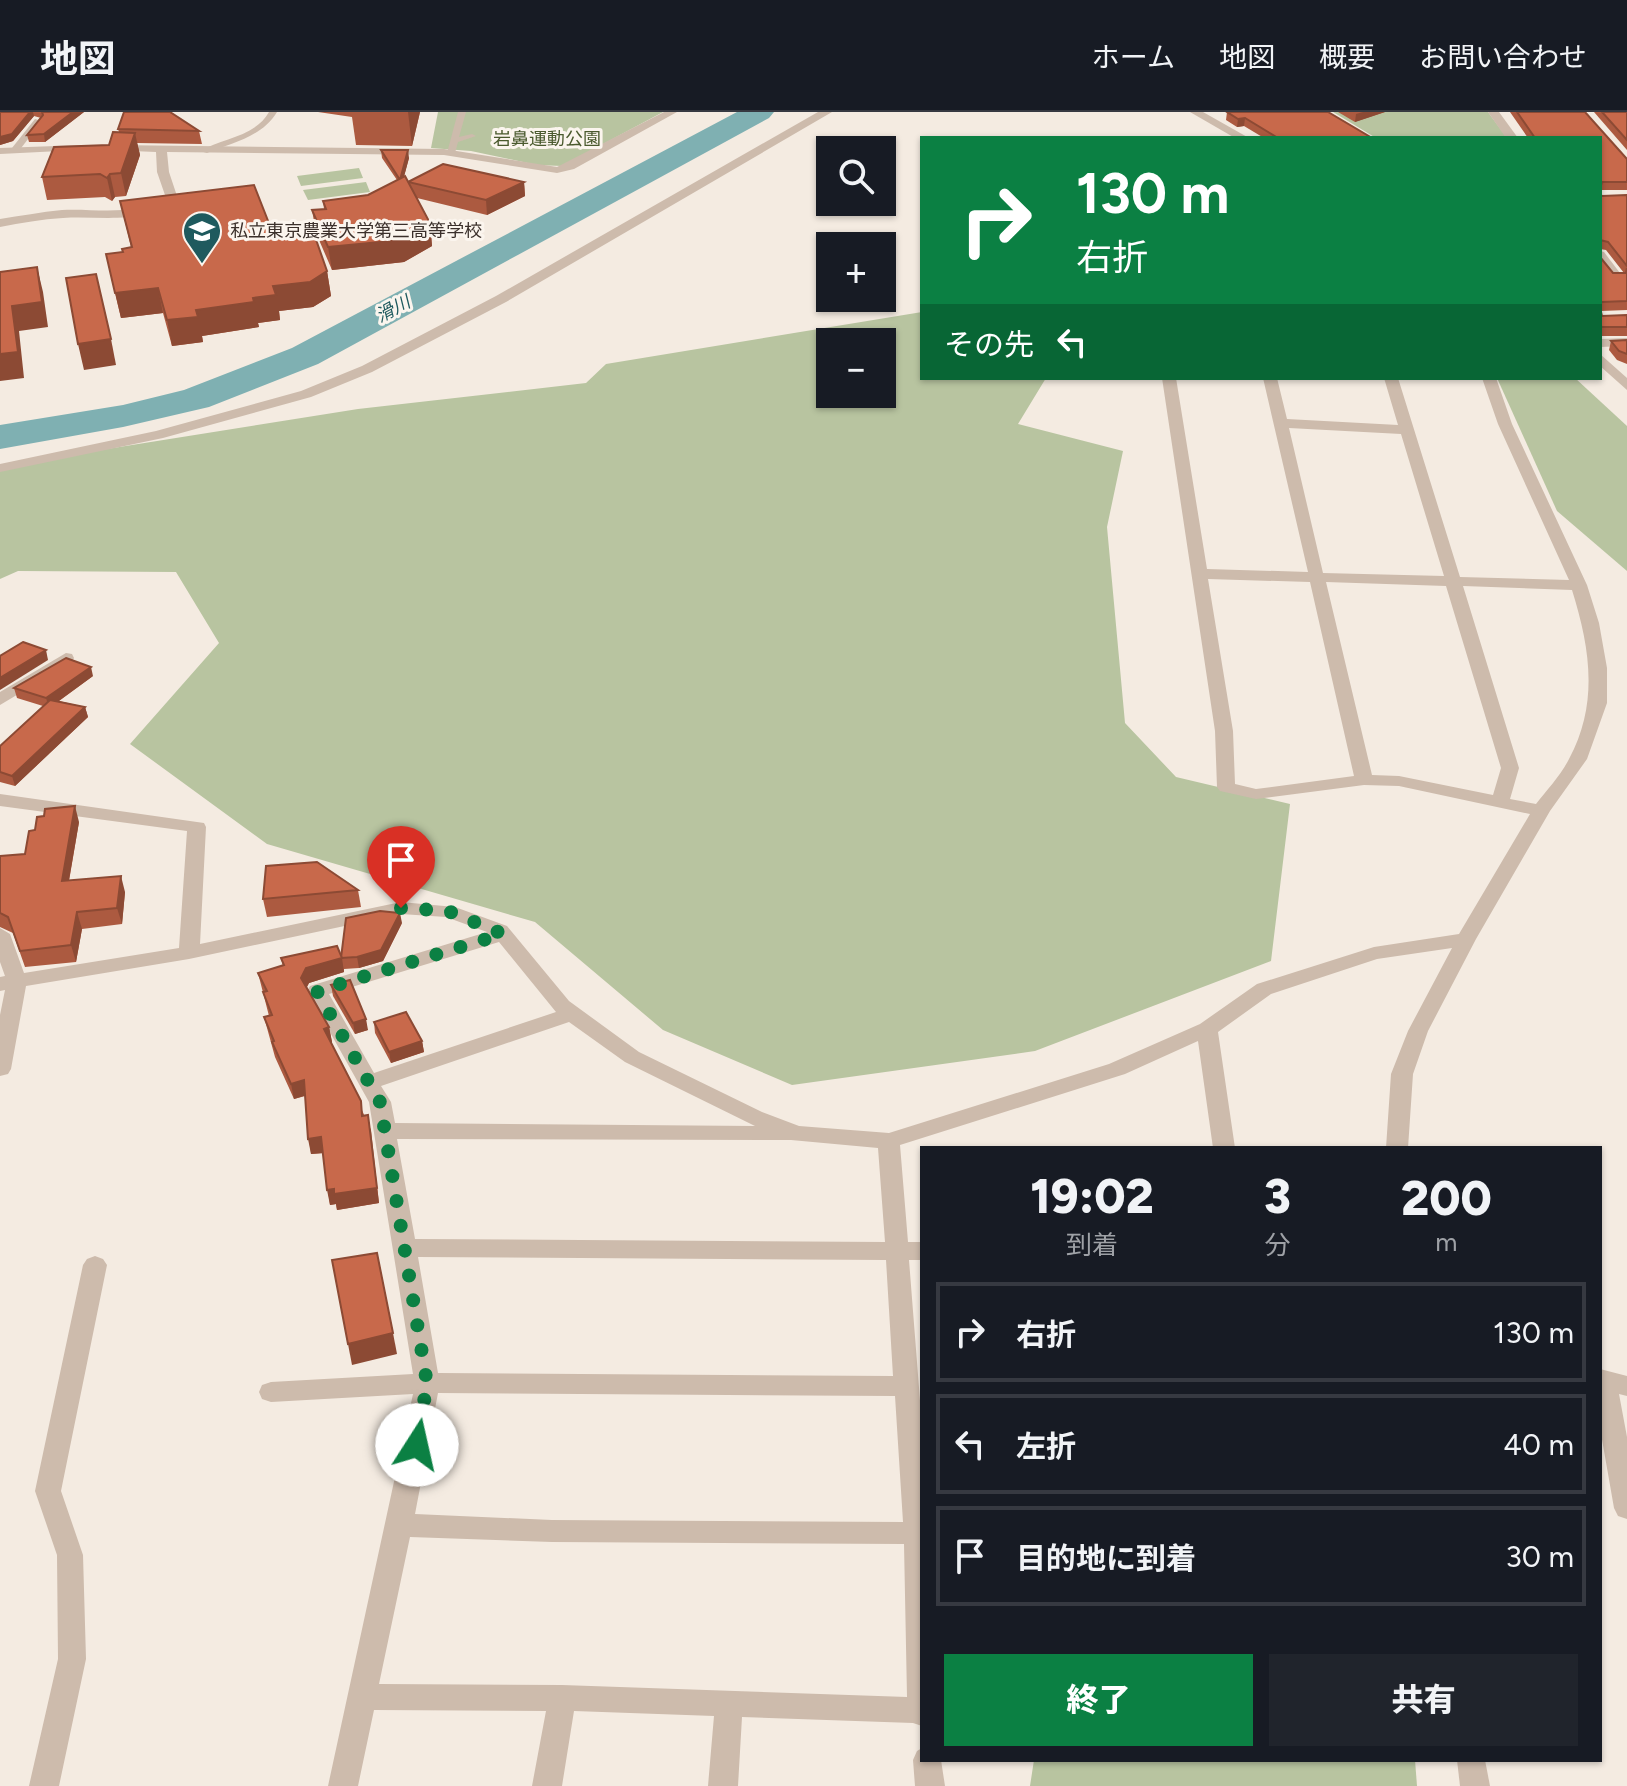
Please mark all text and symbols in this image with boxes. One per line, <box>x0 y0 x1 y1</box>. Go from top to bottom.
text: 地図 <box>40 36 116 82</box>
text: ホーム <box>1092 40 1175 74</box>
text: 地図 <box>1219 40 1275 74</box>
text: 概要 <box>1319 40 1375 74</box>
text: お問い合わせ <box>1419 40 1587 74</box>
park label: 岩鼻運動公園 <box>493 128 601 150</box>
map controls <box>816 136 896 408</box>
button: search <box>816 136 896 216</box>
text: 130 m <box>1076 160 1229 227</box>
icon: right <box>944 168 1048 272</box>
school or university icon: 私立東京農業大学第三高等学校 <box>181 210 223 265</box>
place label: 私立東京農業大学第三高等学校 <box>230 220 482 242</box>
button: + <box>816 232 896 312</box>
text: 右折 <box>1076 236 1148 279</box>
water label: 滑川 <box>372 290 416 327</box>
icon: left <box>1050 320 1094 364</box>
text: その先 <box>944 326 1034 363</box>
button: − <box>816 328 896 408</box>
pin <box>367 826 435 908</box>
icon: arrive <box>379 838 423 882</box>
text: 19:02 <box>1030 1167 1154 1225</box>
text: 3 <box>1264 1167 1291 1225</box>
text: 200 <box>1401 1169 1492 1227</box>
text: m <box>1435 1226 1458 1258</box>
text: 到着 <box>1066 1229 1118 1261</box>
text: 分 <box>1264 1229 1290 1261</box>
icon: right <box>948 1310 992 1354</box>
text: 130 m <box>1493 1314 1574 1351</box>
text: 右折 <box>1016 1316 1076 1353</box>
position arrow <box>375 1403 459 1487</box>
icon: left <box>948 1422 992 1466</box>
text: 40 m <box>1503 1426 1574 1463</box>
text: 左折 <box>1016 1428 1076 1465</box>
icon: arrive <box>948 1534 992 1578</box>
text: 30 m <box>1506 1538 1574 1575</box>
text: 目的地に到着 <box>1016 1540 1196 1577</box>
button: 終了 <box>944 1654 1253 1746</box>
button: 共有 <box>1269 1654 1578 1746</box>

